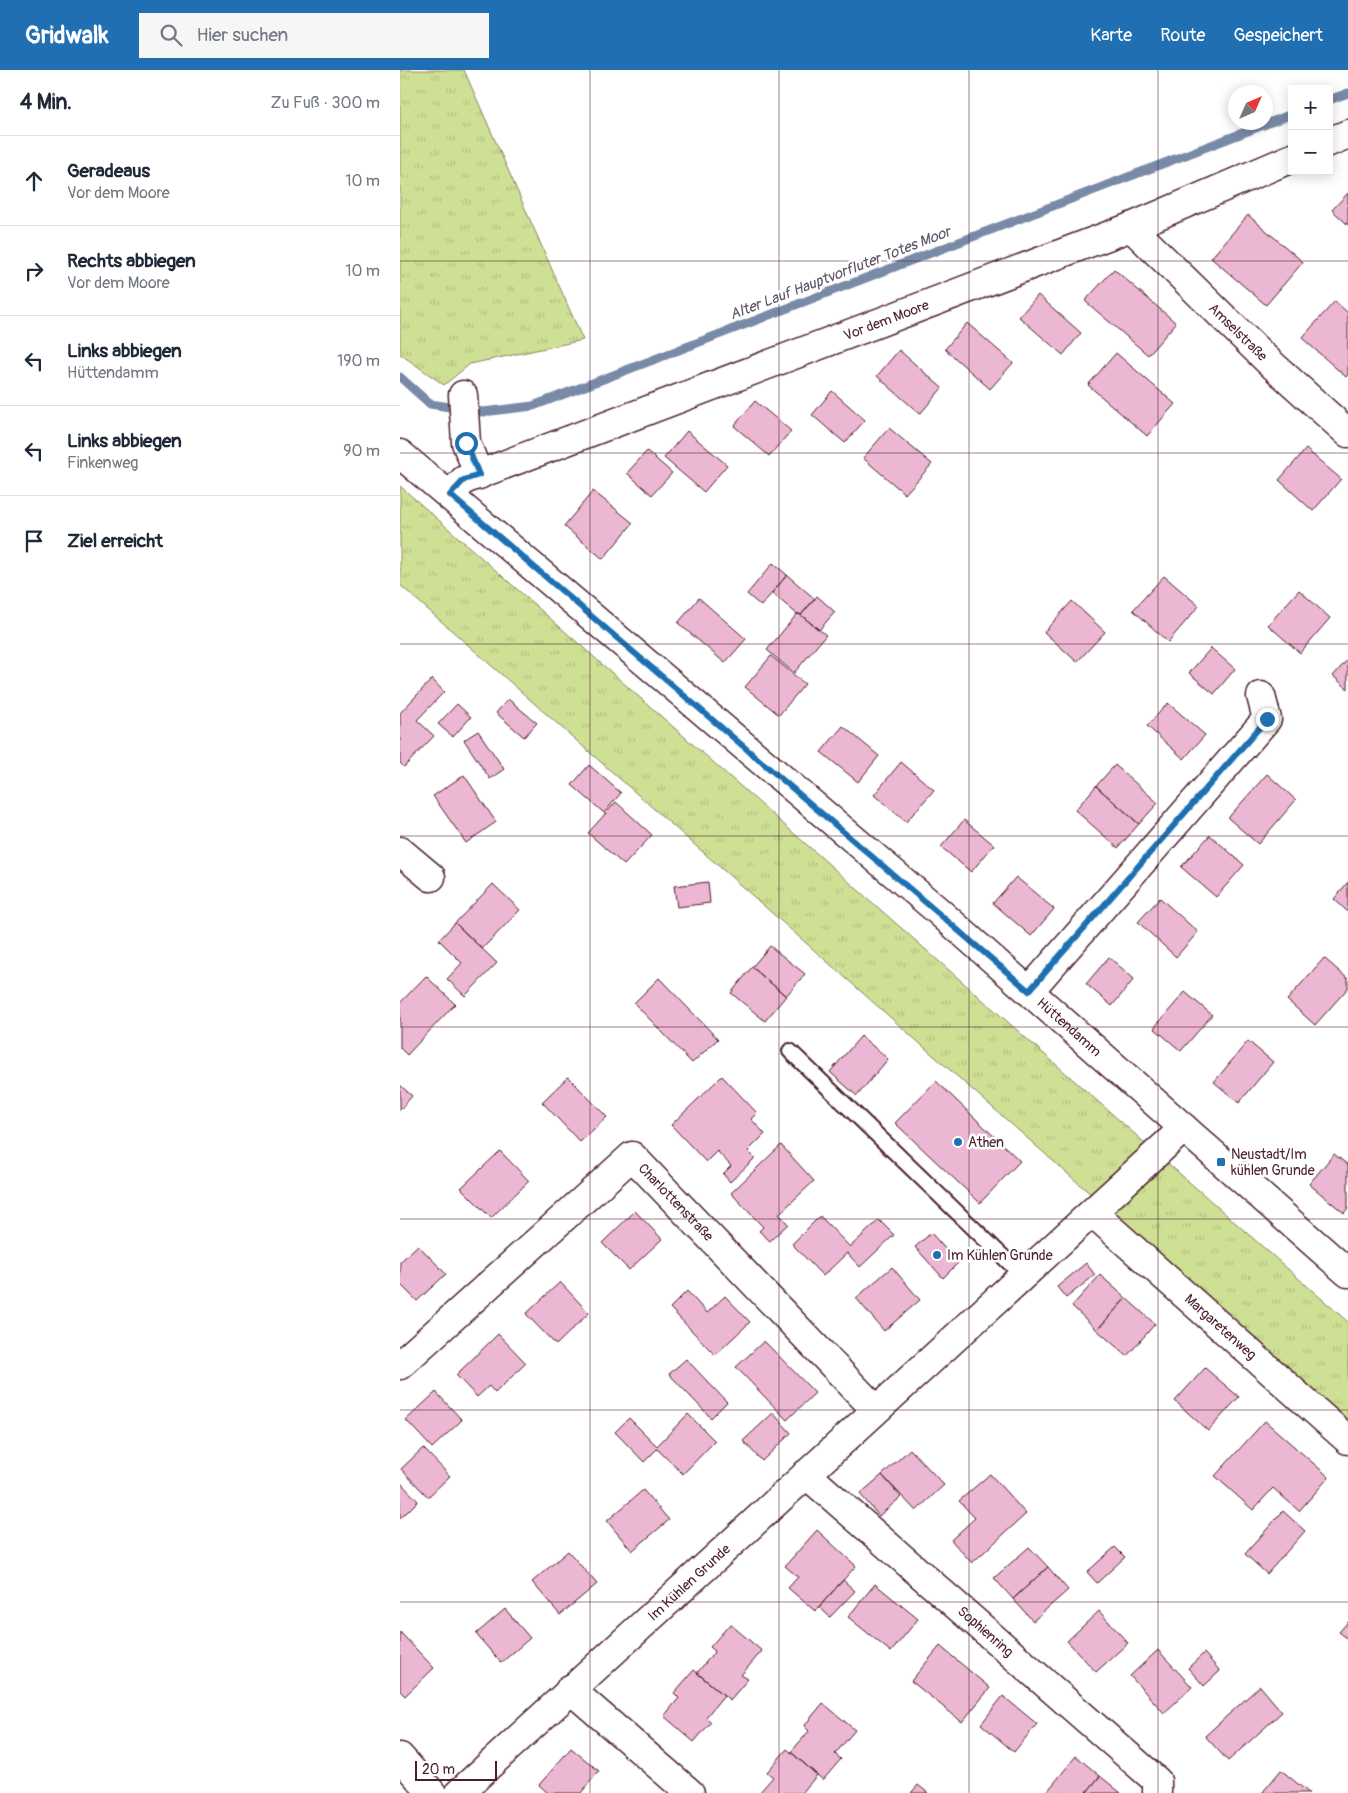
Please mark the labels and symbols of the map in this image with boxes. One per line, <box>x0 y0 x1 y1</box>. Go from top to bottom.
north arrow <box>1228 85 1273 130</box>
water label: Alter Lauf Hauptvorfluter Totes Moor <box>727 222 955 324</box>
street label: Vor dem Moore <box>841 296 931 344</box>
street label: Amselstraße <box>1205 300 1271 365</box>
route start <box>455 432 478 455</box>
route end <box>1256 708 1279 731</box>
street label: Hüttendamm <box>1033 994 1105 1060</box>
place label: Athen <box>968 1134 1004 1151</box>
marker: Athen <box>952 1136 964 1148</box>
place label: Neustadt/Im kühlen Grunde <box>1231 1146 1315 1179</box>
marker: Neustadt/Im kühlen Grunde <box>1215 1156 1227 1168</box>
street label: Charlottenstraße <box>635 1160 717 1245</box>
place label: Im Kühlen Grunde <box>947 1247 1053 1264</box>
marker: Im Kühlen Grunde <box>931 1249 943 1261</box>
street label: Margaretenweg <box>1181 1291 1260 1363</box>
street label: Im Kühlen Grunde <box>645 1540 734 1625</box>
street label: Sophienring <box>954 1603 1017 1661</box>
scale bar <box>415 1758 498 1781</box>

